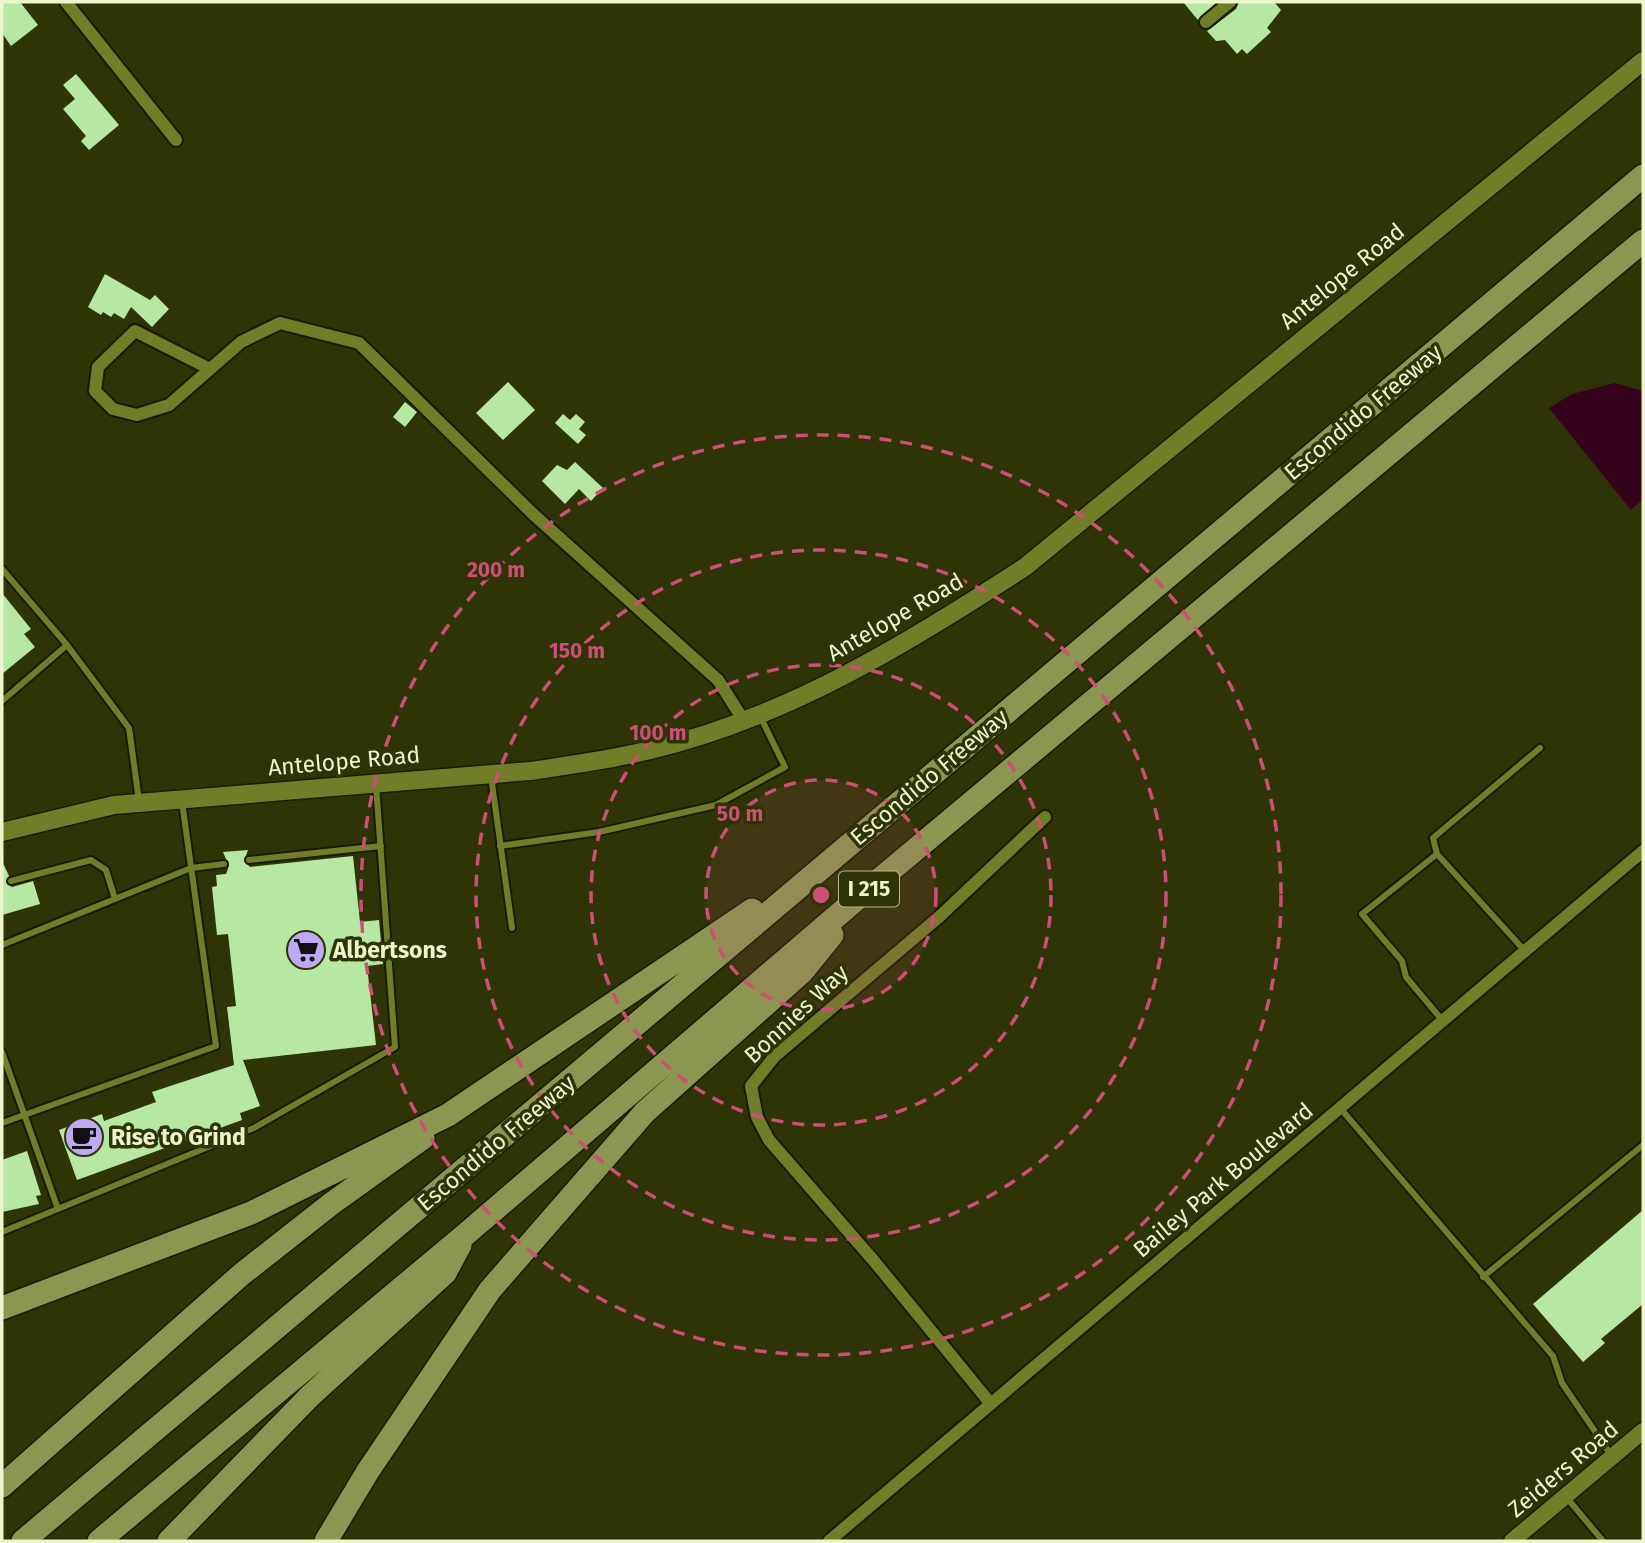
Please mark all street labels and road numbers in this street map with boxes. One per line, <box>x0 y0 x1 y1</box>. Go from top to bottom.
street label: Antelope Road <box>1274 217 1410 335</box>
street label: Escondido Freeway <box>1278 337 1448 486</box>
street label: Antelope Road <box>822 567 968 667</box>
street label: Escondido Freeway <box>844 702 1014 851</box>
street label: Antelope Road <box>267 740 421 782</box>
road number: I 215 <box>839 872 899 906</box>
street label: Bonnies Way <box>738 958 854 1069</box>
street label: Escondido Freeway <box>411 1068 581 1217</box>
street label: Bailey Park Boulevard <box>1127 1097 1319 1263</box>
street label: Zeiders Road <box>1502 1415 1624 1523</box>

